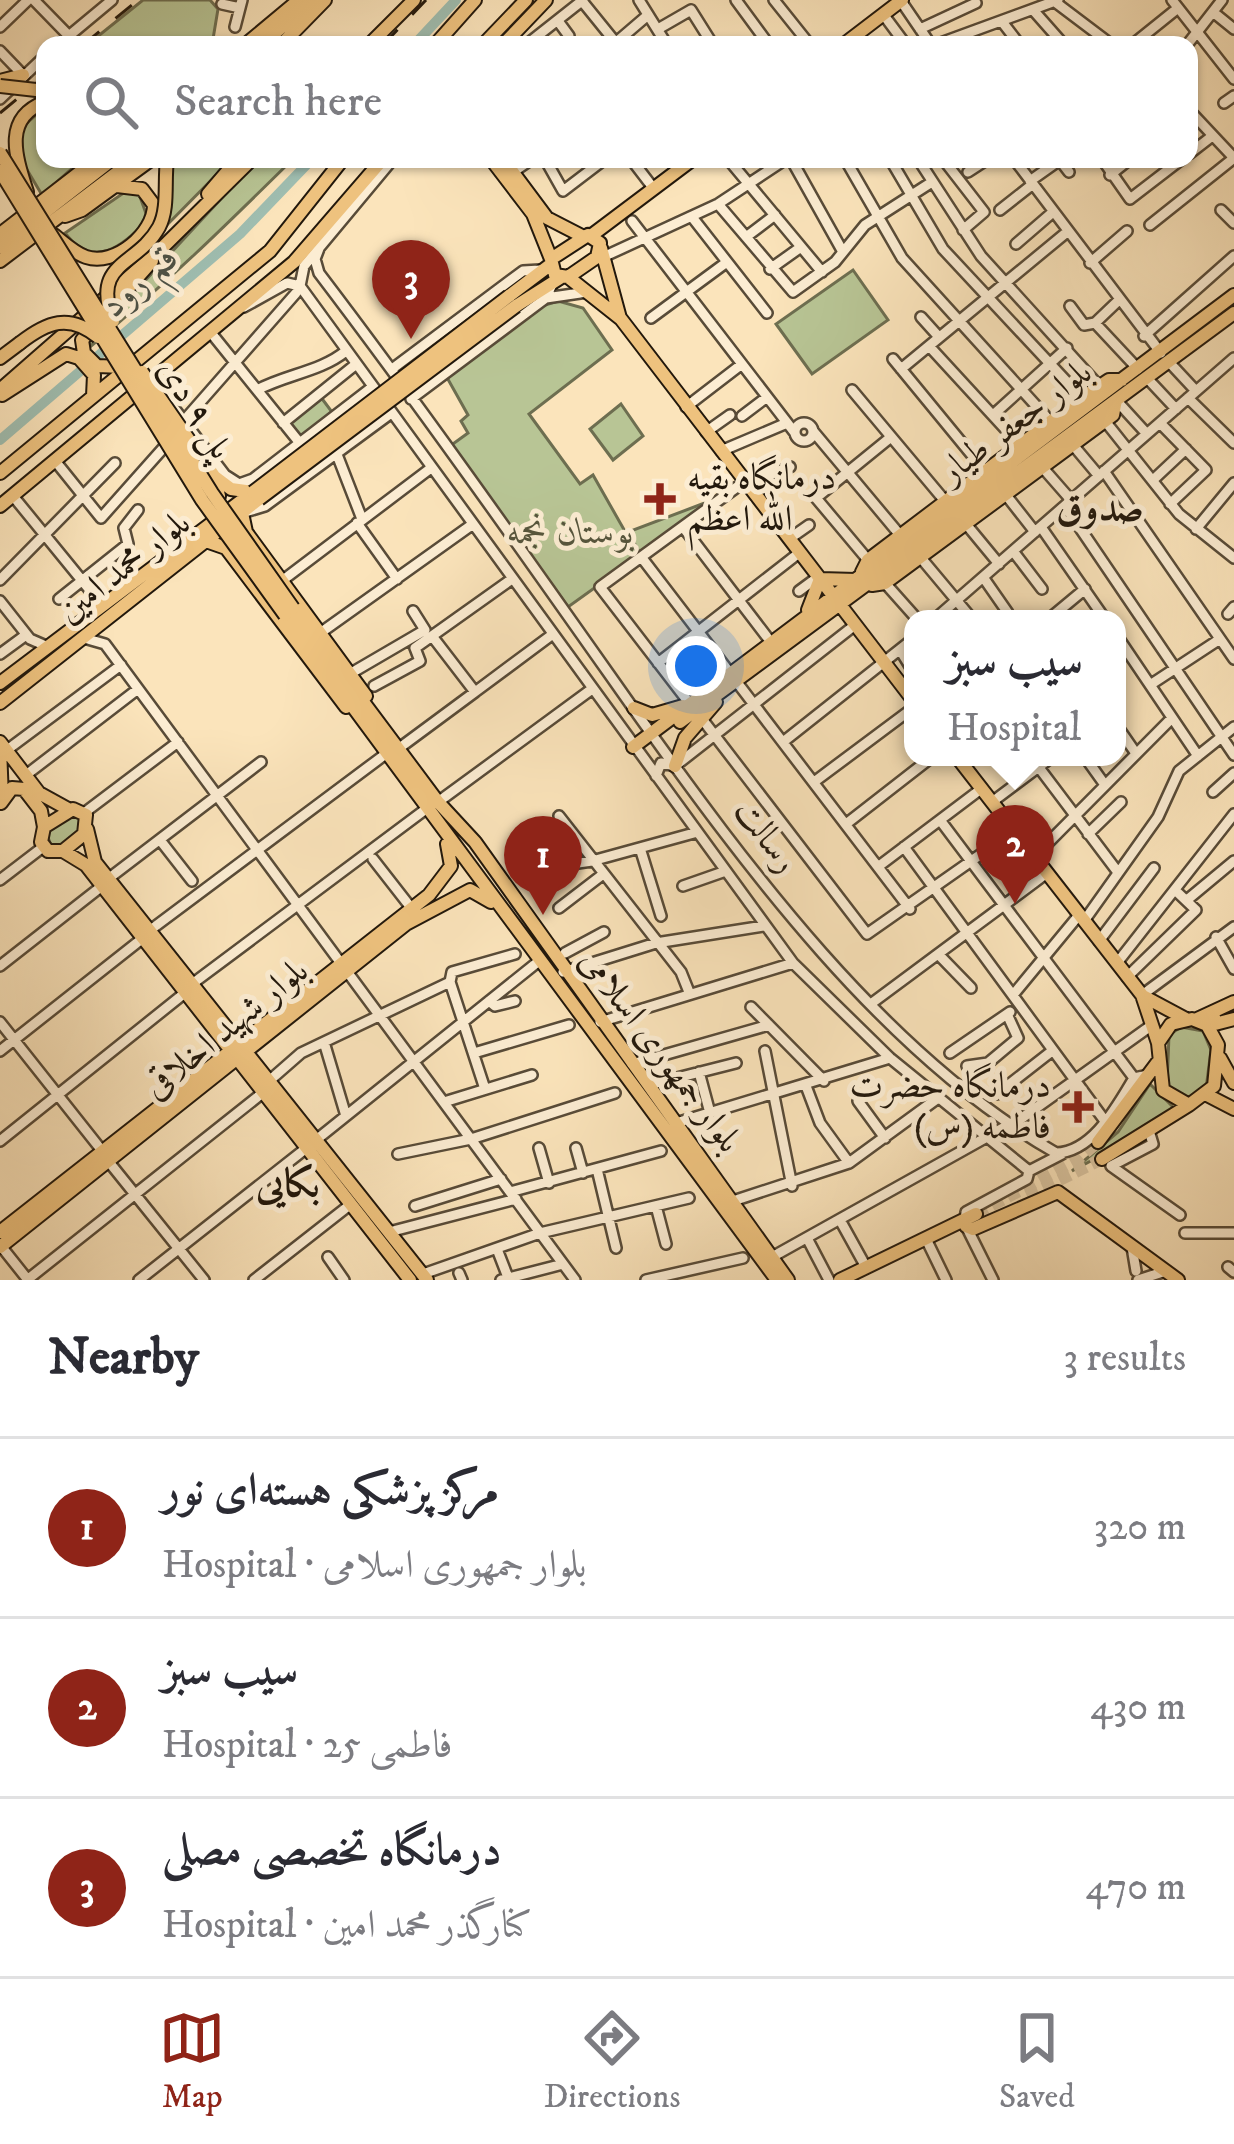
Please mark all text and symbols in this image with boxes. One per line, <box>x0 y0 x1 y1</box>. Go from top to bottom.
search box <box>36 36 1198 168</box>
icon: search <box>78 69 144 135</box>
text: Search here <box>174 74 382 130</box>
water label: قم رود <box>90 233 196 336</box>
pin: 3 <box>372 240 450 339</box>
street label: پل ۹ دی <box>145 350 244 471</box>
street label: بلوار جعفر طیار <box>928 350 1101 496</box>
place label: درمانگاه بقیه الله اعظم <box>687 454 836 551</box>
marker: درمانگاه بقیه الله اعظم <box>644 483 676 515</box>
district label: صدوق <box>1056 484 1144 533</box>
street label: بلوار محمد امین <box>48 501 200 633</box>
park label: بوستان نجمه <box>508 510 635 555</box>
popup <box>904 610 1126 766</box>
text: سیب سبز <box>947 634 1083 690</box>
your location <box>666 636 726 696</box>
text: Hospital <box>947 704 1081 753</box>
street label: رسالت <box>724 790 808 882</box>
pin: 2 <box>976 805 1054 904</box>
pin: 1 <box>504 816 582 915</box>
street label: بلوار جمهوری اسلامی <box>569 940 751 1162</box>
street label: بلوار شهید اخلاقی <box>134 949 318 1109</box>
place label: درمانگاه حضرت فاطمه (س) <box>849 1062 1051 1150</box>
marker: درمانگاه حضرت فاطمه (س) <box>1062 1091 1094 1123</box>
district label: بکایی <box>255 1160 320 1209</box>
text: Nearby <box>48 1326 199 1390</box>
text: 3 results <box>1063 1334 1186 1383</box>
text: مرکز پزشکی هسته‌ای نور <box>162 1463 499 1519</box>
text: 1 <box>80 1503 94 1552</box>
text: 320 m <box>1094 1503 1186 1552</box>
text: Hospital · بلوار جمهوری اسلامی <box>162 1541 587 1590</box>
text: سیب سبز <box>162 1643 298 1699</box>
text: 2 <box>77 1683 97 1732</box>
text: 430 m <box>1090 1683 1186 1732</box>
text: Hospital · فاطمی 25 <box>162 1721 453 1770</box>
text: درمانگاه تخصصی مصلی <box>162 1823 502 1879</box>
text: 3 <box>80 1863 94 1912</box>
text: 470 m <box>1086 1863 1186 1912</box>
text: Hospital · کنارگذر محمد امین <box>162 1901 532 1950</box>
tab: Map <box>159 2005 225 2118</box>
tab: Directions <box>544 2005 680 2118</box>
tab: Saved <box>999 2005 1075 2118</box>

